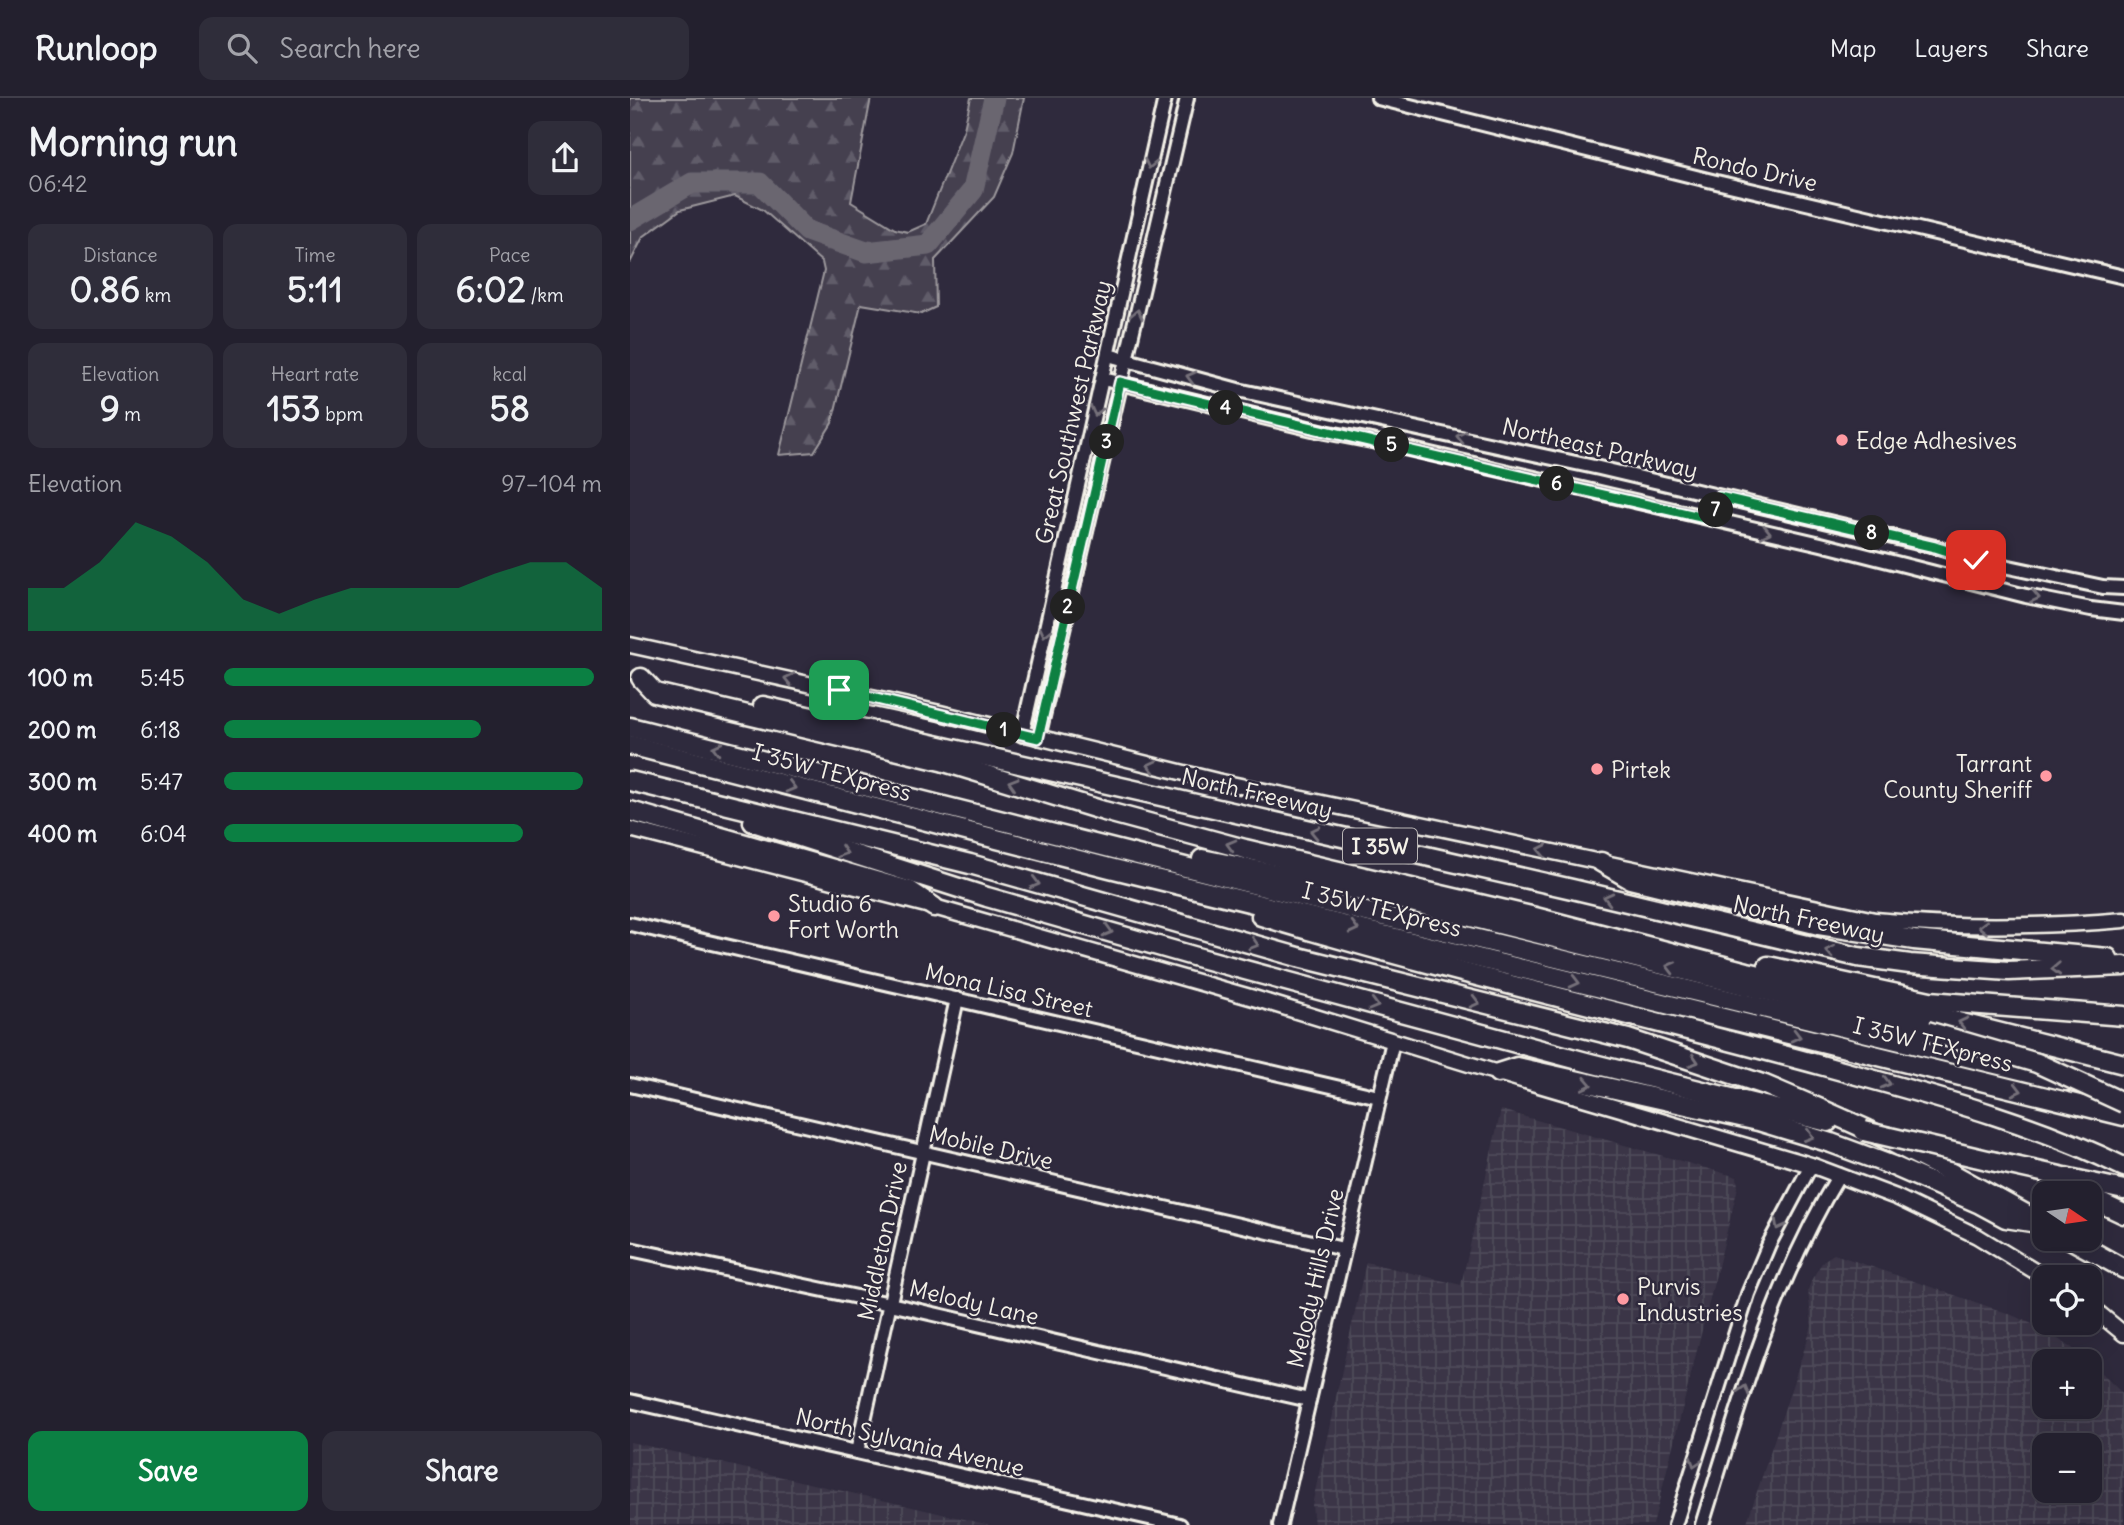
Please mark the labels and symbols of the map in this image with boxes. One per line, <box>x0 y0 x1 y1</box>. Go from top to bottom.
street label: Rondo Drive <box>1690 141 1820 197</box>
one-way arrow <box>1144 158 1158 170</box>
street label: Great Southwest Parkway <box>1029 277 1117 547</box>
one-way arrow <box>1128 308 1143 320</box>
one-way arrow <box>1185 371 1197 385</box>
pin: 4 <box>1208 390 1244 426</box>
one-way arrow <box>1089 404 1104 416</box>
street label: Northeast Parkway <box>1499 411 1701 485</box>
pin: 3 <box>1090 424 1124 460</box>
place label: Edge Adhesives <box>1856 426 2017 455</box>
pin: 5 <box>1374 428 1410 462</box>
one-way arrow <box>1455 430 1467 445</box>
marker: Edge Adhesives <box>1834 432 1850 448</box>
pin: 6 <box>1539 466 1574 502</box>
pin: 7 <box>1698 492 1734 528</box>
pin: 8 <box>1854 516 1890 550</box>
one-way arrow <box>1760 523 1772 538</box>
pin <box>1946 530 2006 590</box>
pin: 2 <box>1050 589 1086 624</box>
one-way arrow <box>2029 589 2041 604</box>
one-way arrow <box>1039 626 1053 638</box>
pin <box>809 660 869 720</box>
one-way arrow <box>783 673 795 688</box>
pin: 1 <box>986 712 1022 748</box>
street label: I 35W TEXpress <box>749 737 915 807</box>
one-way arrow <box>711 742 723 756</box>
place label: Tarrant County Sheriff <box>1883 749 2032 804</box>
place label: Pirtek <box>1611 755 1671 784</box>
one-way arrow <box>1146 760 1158 774</box>
marker: Pirtek <box>1589 761 1605 777</box>
street label: North Freeway <box>1179 762 1335 824</box>
marker: Tarrant County Sheriff <box>2038 768 2054 784</box>
one-way arrow <box>1007 776 1019 791</box>
one-way arrow <box>785 778 797 793</box>
one-way arrow <box>1309 825 1321 840</box>
road number: I 35W <box>1343 828 1417 864</box>
one-way arrow <box>1225 839 1237 853</box>
one-way arrow <box>1536 843 1548 858</box>
one-way arrow <box>836 844 849 858</box>
one-way arrow <box>1029 874 1041 889</box>
street label: I 35W TEXpress <box>1299 875 1465 943</box>
place label: Studio 6 Fort Worth <box>788 889 899 944</box>
street label: North Freeway <box>1731 889 1887 949</box>
one-way arrow <box>1603 892 1615 906</box>
marker: Studio 6 Fort Worth <box>766 908 782 924</box>
one-way arrow <box>1977 919 1987 935</box>
one-way arrow <box>1348 920 1360 934</box>
one-way arrow <box>1102 923 1114 938</box>
one-way arrow <box>1248 936 1260 951</box>
one-way arrow <box>1824 945 1836 960</box>
street label: Mona Lisa Street <box>922 957 1096 1023</box>
one-way arrow <box>1665 961 1677 975</box>
one-way arrow <box>2050 961 2061 976</box>
one-way arrow <box>1569 974 1581 989</box>
one-way arrow <box>1468 993 1480 1008</box>
one-way arrow <box>1368 997 1380 1011</box>
street label: I 35W TEXpress <box>1850 1010 2016 1078</box>
one-way arrow <box>1957 1017 1969 1031</box>
one-way arrow <box>1790 1028 1802 1042</box>
one-way arrow <box>1688 1052 1700 1067</box>
one-way arrow <box>1581 1075 1593 1090</box>
one-way arrow <box>1879 1075 1891 1090</box>
one-way arrow <box>2011 1082 2023 1096</box>
street label: Mobile Drive <box>926 1119 1056 1175</box>
one-way arrow <box>1802 1128 1814 1143</box>
street label: Middleton Drive <box>851 1159 913 1323</box>
north arrow <box>2032 1181 2102 1251</box>
street label: Melody Hills Drive <box>1280 1185 1350 1371</box>
one-way arrow <box>1773 1218 1787 1230</box>
place label: Purvis Industries <box>1637 1272 1743 1327</box>
street label: Melody Lane <box>906 1273 1042 1331</box>
marker: Purvis Industries <box>1615 1291 1631 1307</box>
one-way arrow <box>1736 1384 1751 1396</box>
street label: North Sylvania Avenue <box>793 1402 1027 1482</box>
one-way arrow <box>1689 1456 1703 1468</box>

